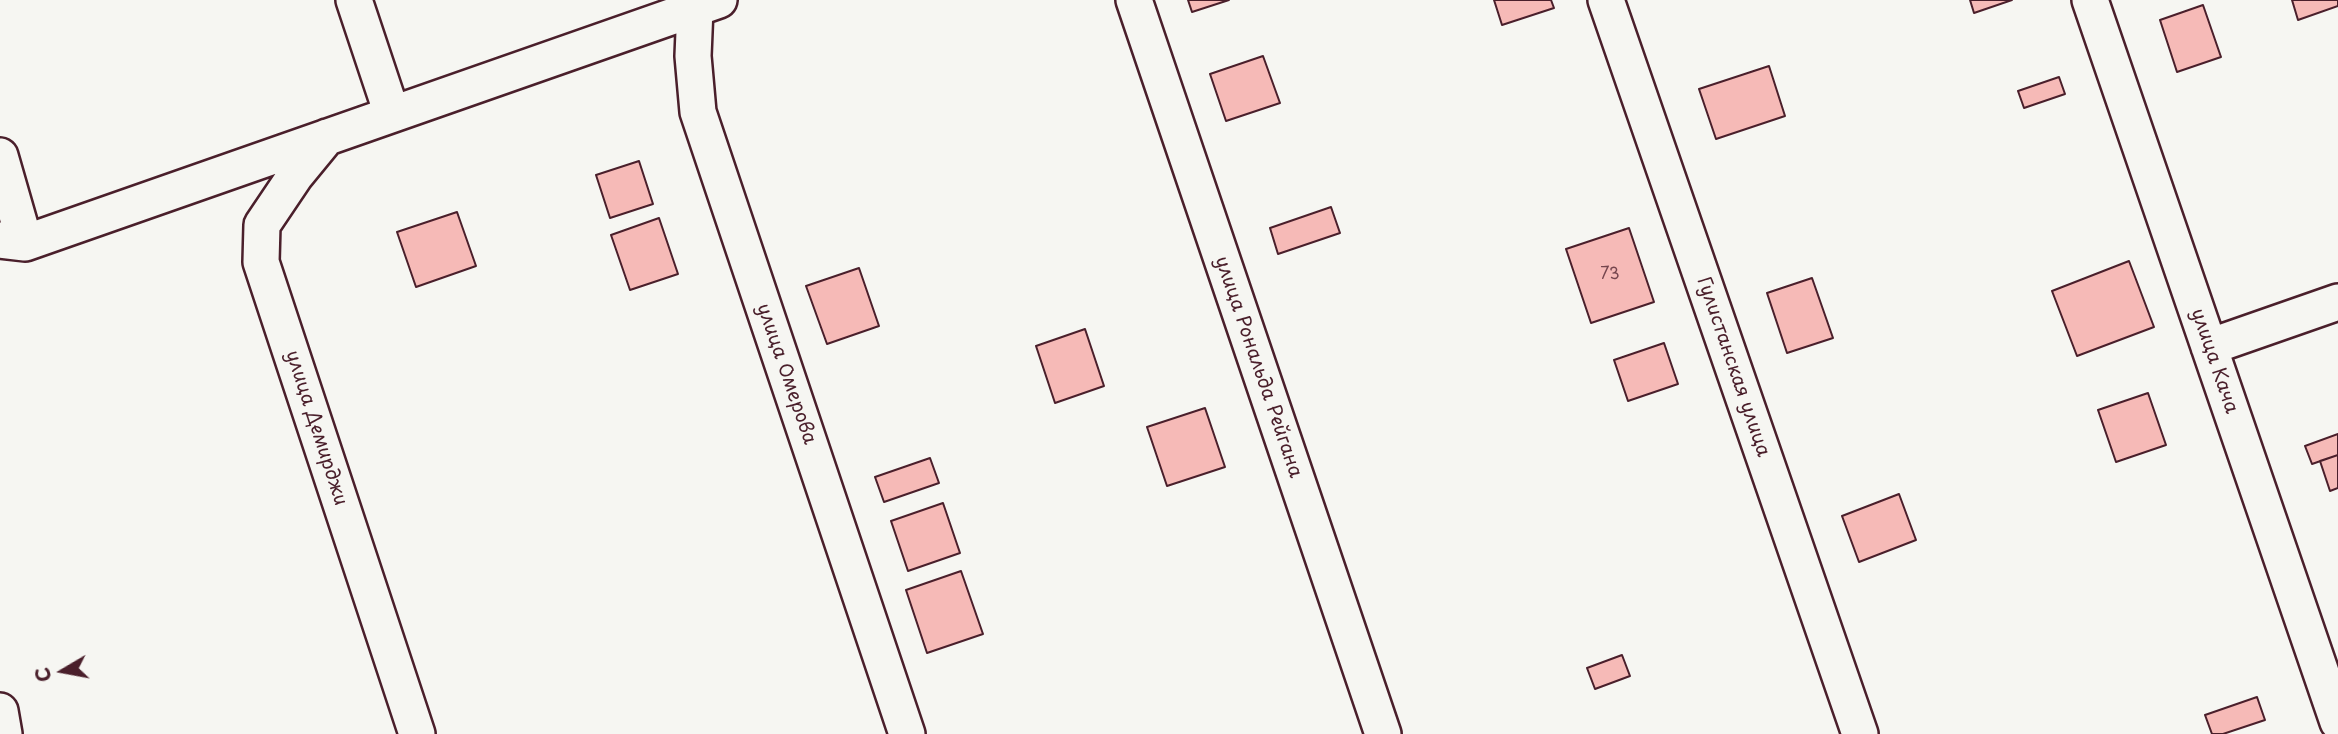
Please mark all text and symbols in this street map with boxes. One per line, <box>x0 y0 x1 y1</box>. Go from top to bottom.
street label: улица Рональда Рейгана <box>1209 253 1307 481</box>
house number: 73 <box>1600 265 1620 285</box>
street label: Гулистанская улица <box>1692 274 1774 460</box>
street label: улица Омерова <box>751 301 821 447</box>
street label: улица Кача <box>2185 306 2243 416</box>
street label: улица Демирджи <box>280 348 352 508</box>
north arrow <box>28 636 98 706</box>
text: С <box>27 665 57 684</box>

